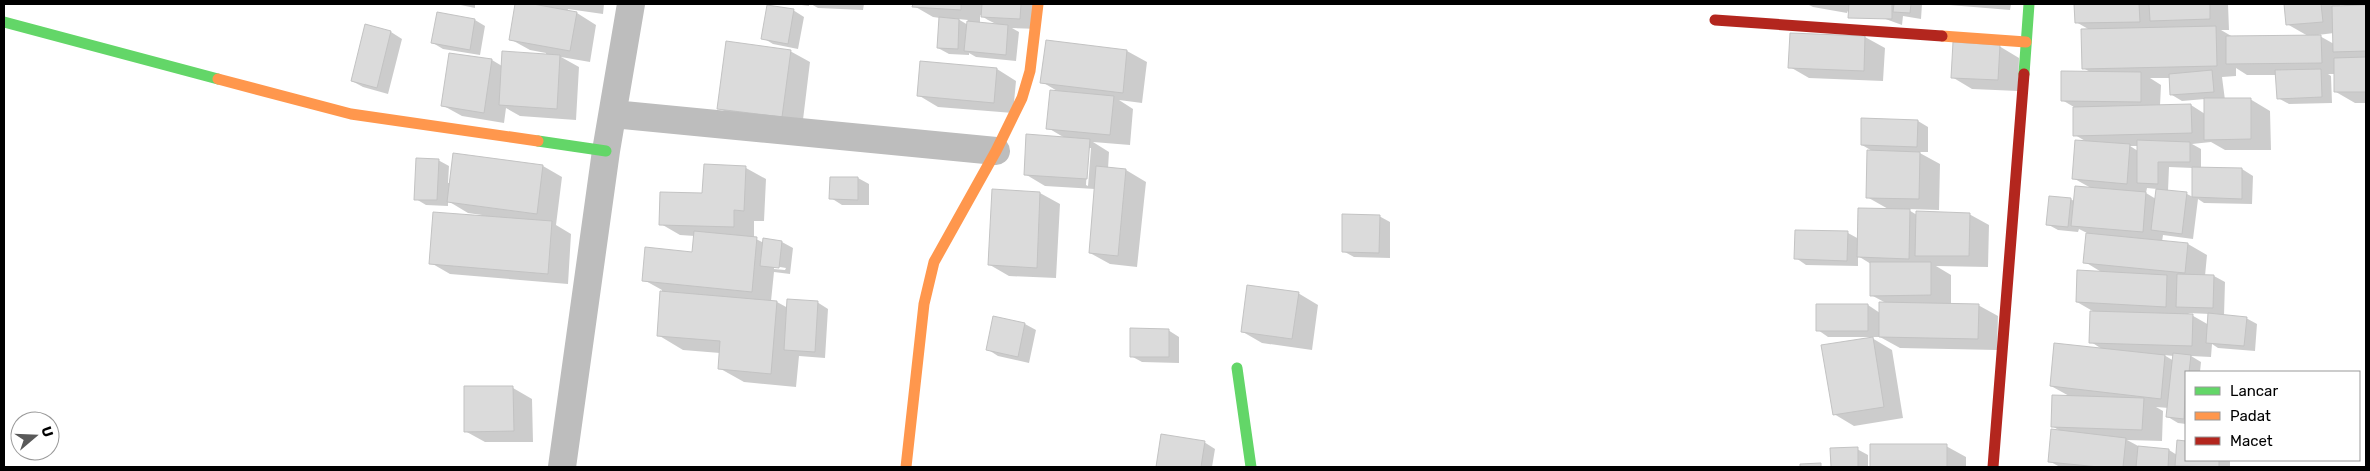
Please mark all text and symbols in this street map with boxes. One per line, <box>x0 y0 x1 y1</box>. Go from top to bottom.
legend <box>2185 371 2360 461</box>
text: Lancar <box>2230 382 2278 400</box>
text: Padat <box>2230 407 2271 425</box>
north arrow <box>10 411 60 461</box>
text: U <box>37 424 57 439</box>
text: Macet <box>2230 432 2273 450</box>

